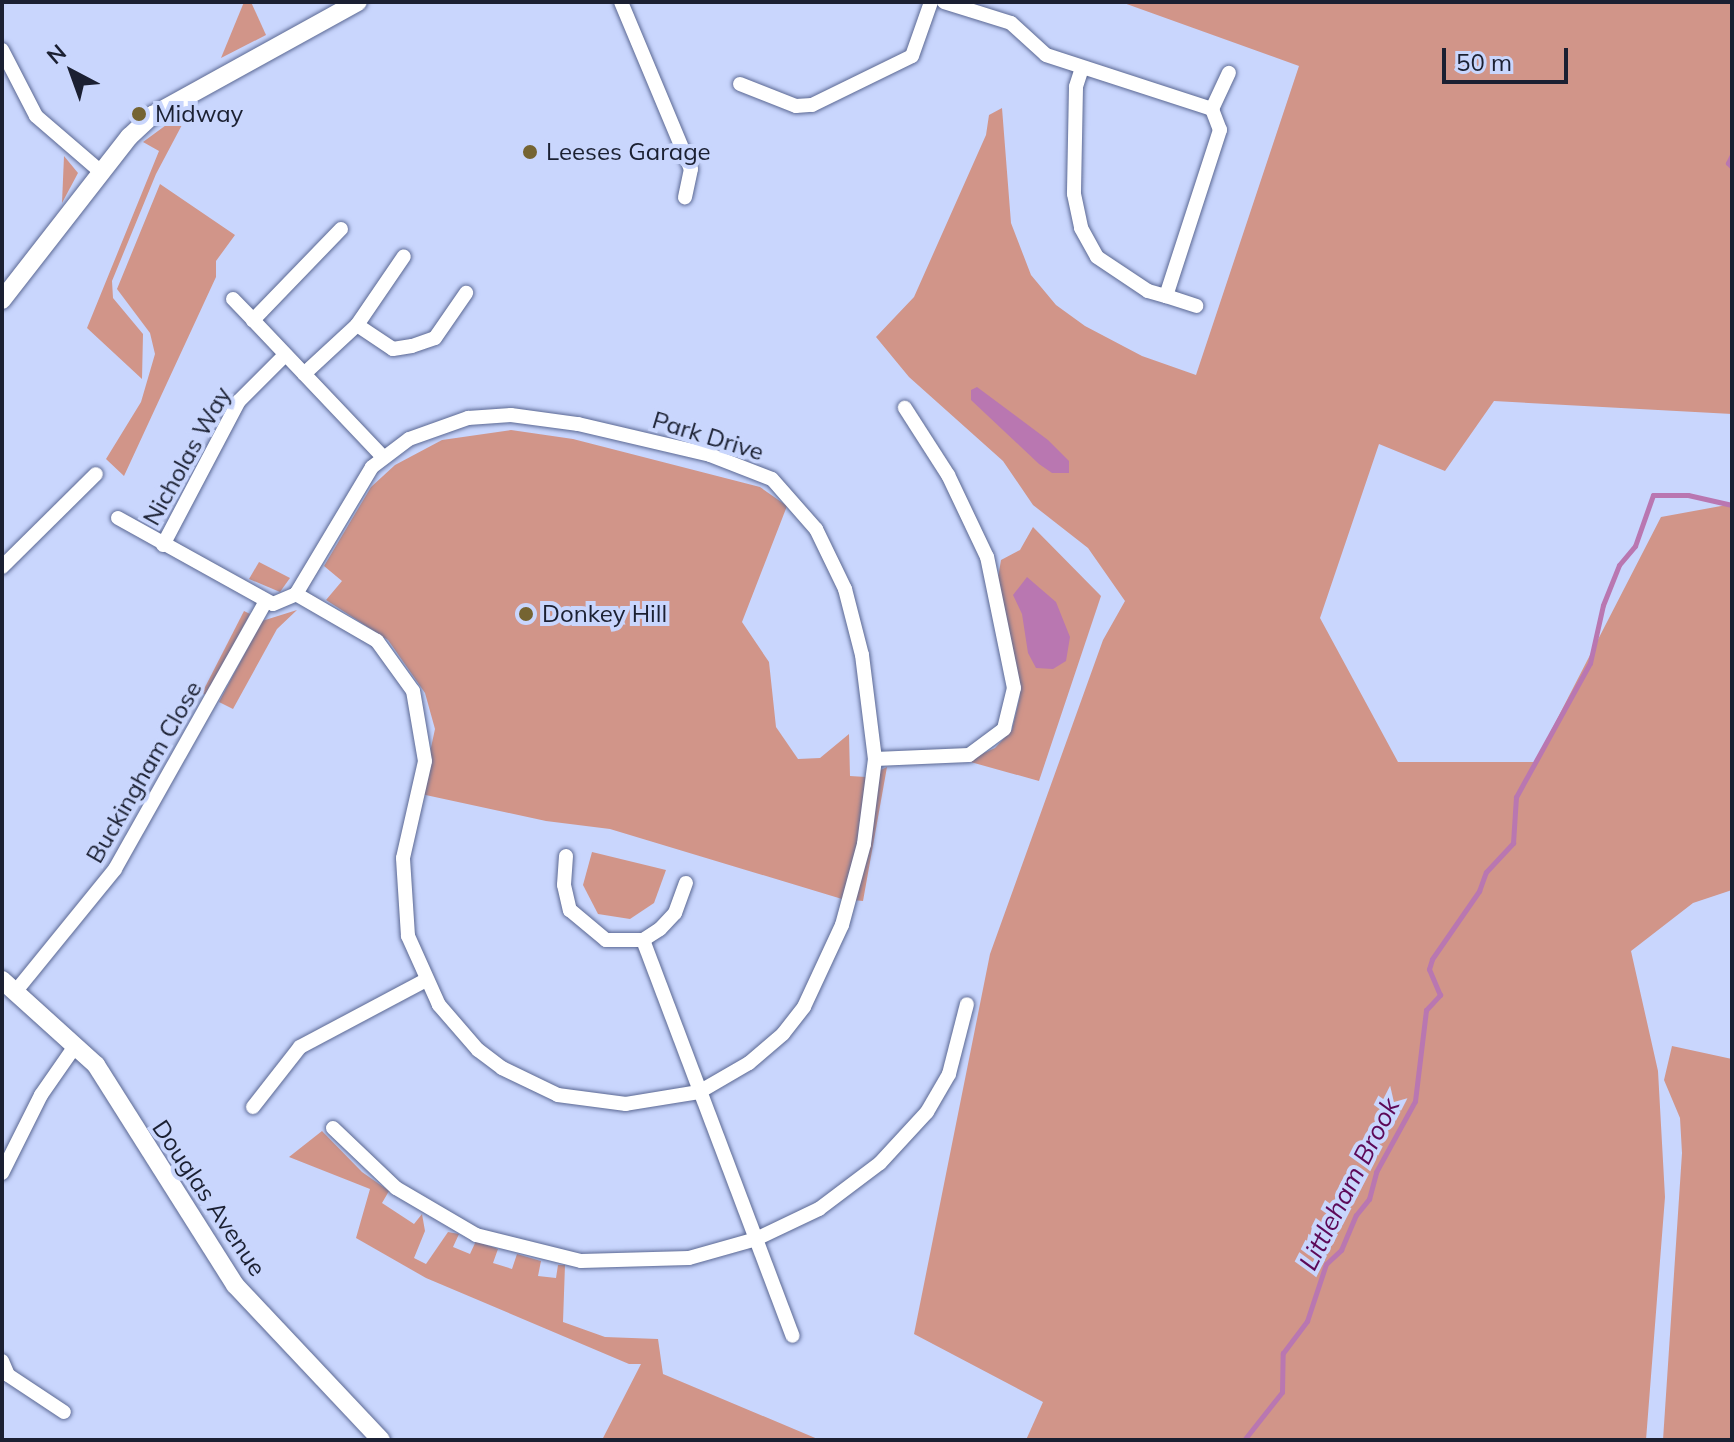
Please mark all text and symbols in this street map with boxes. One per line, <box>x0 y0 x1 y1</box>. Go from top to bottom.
north arrow <box>32 32 112 112</box>
scale bar <box>1446 32 1572 82</box>
text: N <box>41 38 72 70</box>
text: 50 m <box>1456 47 1512 77</box>
place label: Midway <box>155 100 243 128</box>
marker: Midway <box>130 105 148 123</box>
place label: Leeses Garage <box>546 138 711 166</box>
marker: Leeses Garage <box>521 143 539 161</box>
street label: Nicholas Way <box>137 382 237 530</box>
street label: Park Drive <box>649 405 767 467</box>
place label: Donkey Hill <box>542 600 667 628</box>
marker: Donkey Hill <box>517 605 535 623</box>
street label: Buckingham Close <box>80 676 208 868</box>
water label: Littleham Brook <box>1292 1093 1406 1275</box>
street label: Douglas Avenue <box>146 1115 272 1281</box>

